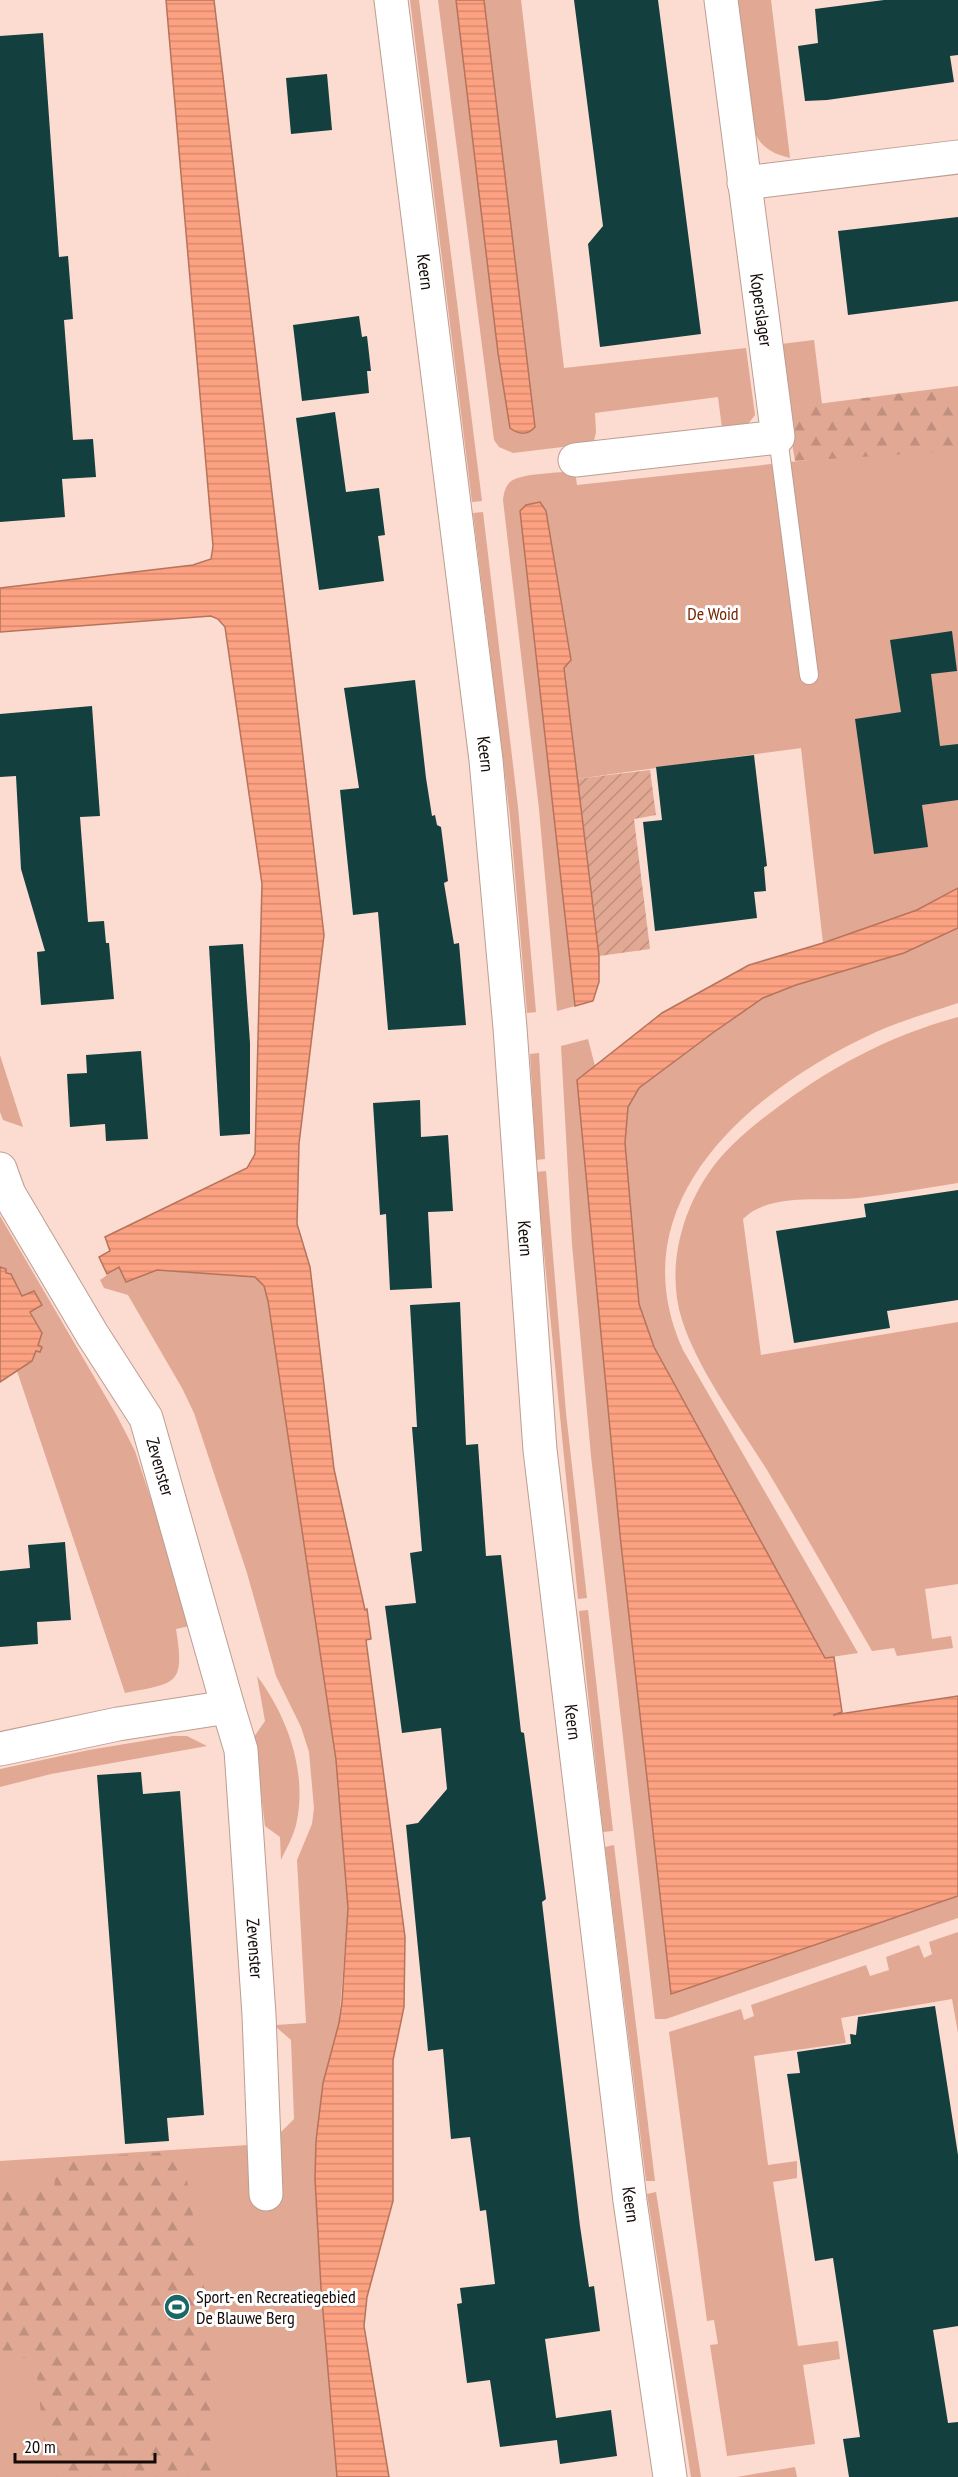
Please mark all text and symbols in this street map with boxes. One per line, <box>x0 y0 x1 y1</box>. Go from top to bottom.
street label: Keern <box>412 253 439 291</box>
street label: Koperslager <box>745 272 778 348</box>
park label: De Woid <box>687 602 739 625</box>
street label: Keern <box>472 735 499 773</box>
street label: Keern <box>513 1220 538 1257</box>
street label: Zevenster <box>141 1435 180 1499</box>
street label: Keern <box>560 1703 587 1741</box>
street label: Zevenster <box>241 1918 268 1979</box>
street label: Keern <box>617 2185 645 2224</box>
place label: Sport- en Recreatiegebied De Blauwe Berg <box>196 2285 356 2329</box>
sports icon: Sport- en Recreatiegebied De Blauwe Berg <box>162 2292 192 2322</box>
scale bar <box>15 2426 154 2464</box>
text: 20 m <box>24 2435 56 2458</box>

